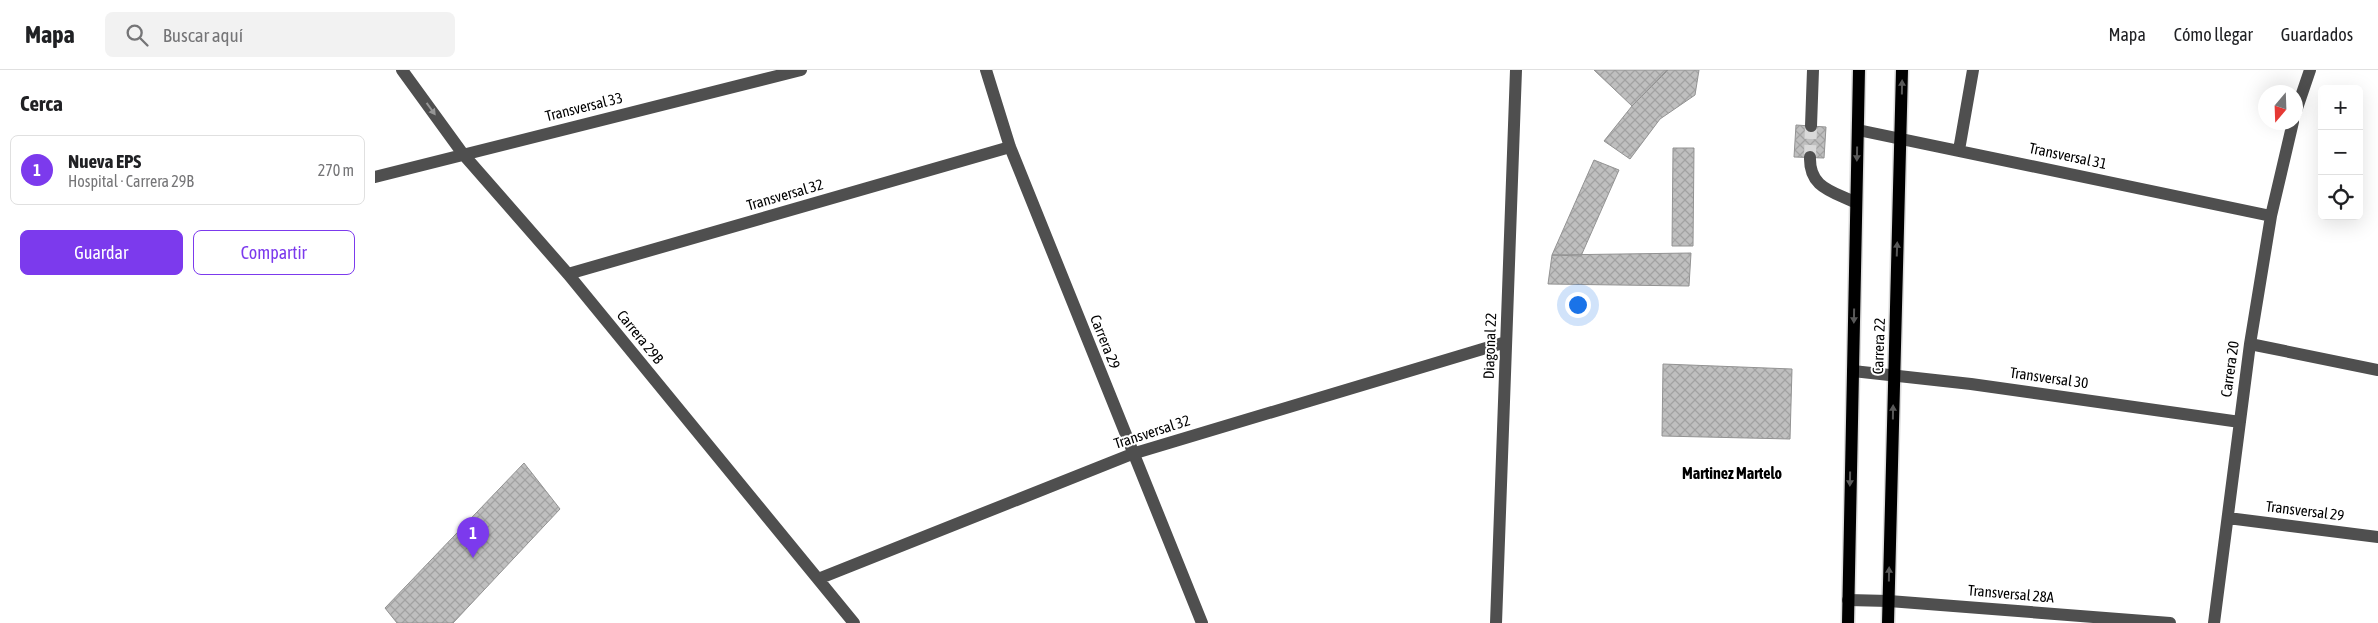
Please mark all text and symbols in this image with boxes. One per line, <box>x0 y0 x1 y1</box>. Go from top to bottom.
search box <box>105 12 455 57</box>
text: Mapa <box>25 21 75 48</box>
icon: search <box>123 21 151 49</box>
text: Buscar aquí <box>163 24 243 46</box>
text: Mapa <box>2108 24 2146 45</box>
text: Cómo llegar <box>2174 24 2253 45</box>
text: Guardados <box>2281 24 2353 45</box>
one-way arrow <box>1898 79 1906 95</box>
north arrow <box>2258 85 2303 130</box>
map controls <box>2318 85 2363 220</box>
button: + <box>2318 85 2363 130</box>
street label: Transversal 33 <box>543 89 624 124</box>
text: Cerca <box>20 91 63 115</box>
one-way arrow <box>426 102 437 115</box>
button: − <box>2318 130 2363 175</box>
street label: Transversal 31 <box>2028 139 2109 172</box>
one-way arrow <box>1853 146 1861 162</box>
text: Nueva EPS <box>68 150 141 172</box>
text: 1 <box>33 161 41 179</box>
text: 270 m <box>318 161 354 179</box>
text: Hospital · Carrera 29B <box>68 172 194 190</box>
street label: Transversal 32 <box>745 175 825 214</box>
button: locate <box>2318 175 2363 220</box>
button: Guardar <box>20 230 183 275</box>
button: Compartir <box>193 230 355 275</box>
one-way arrow <box>1894 241 1902 257</box>
your location <box>1565 292 1591 318</box>
street label: Carrera 29B <box>614 307 667 367</box>
one-way arrow <box>1850 308 1858 324</box>
street label: Carrera 29 <box>1087 312 1124 371</box>
street label: Diagonal 22 <box>1480 313 1499 379</box>
street label: Carrera 22 <box>1869 317 1888 375</box>
street label: Carrera 20 <box>2217 340 2242 398</box>
street label: Transversal 30 <box>2009 364 2089 391</box>
one-way arrow <box>1889 404 1897 420</box>
street label: Transversal 32 <box>1112 411 1192 452</box>
district label: Martinez Martelo <box>1682 464 1782 482</box>
one-way arrow <box>1846 471 1854 487</box>
street label: Transversal 29 <box>2265 497 2345 524</box>
pin: 1 <box>457 517 489 558</box>
one-way arrow <box>1886 566 1894 582</box>
street label: Transversal 28A <box>1967 581 2055 606</box>

